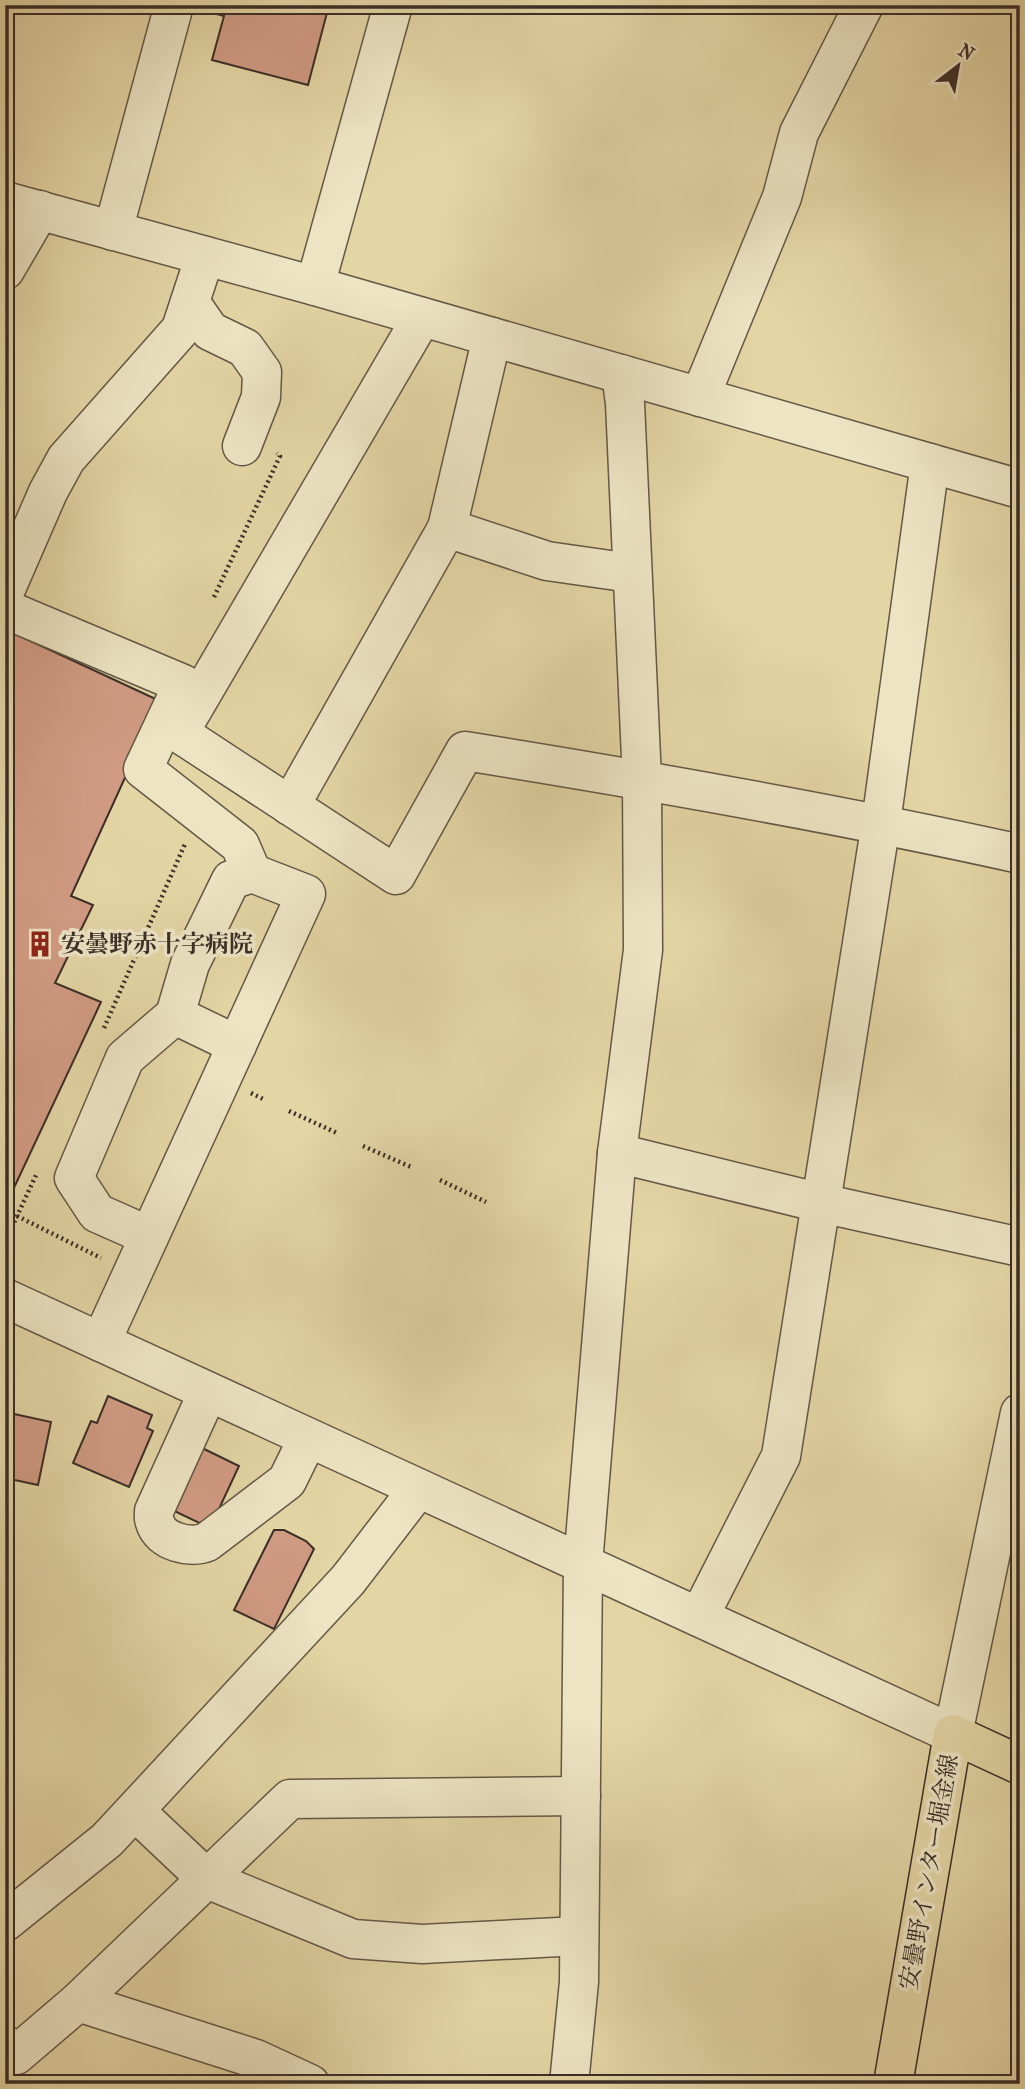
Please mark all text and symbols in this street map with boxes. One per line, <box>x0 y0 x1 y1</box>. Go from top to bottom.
north arrow <box>923 32 993 102</box>
text: N <box>954 39 979 66</box>
building icon: 安曇野赤十字病院 <box>25 929 55 959</box>
place label: 安曇野赤十字病院 <box>61 930 253 958</box>
street label: 安曇野インター堀金線 <box>894 1752 964 1992</box>

